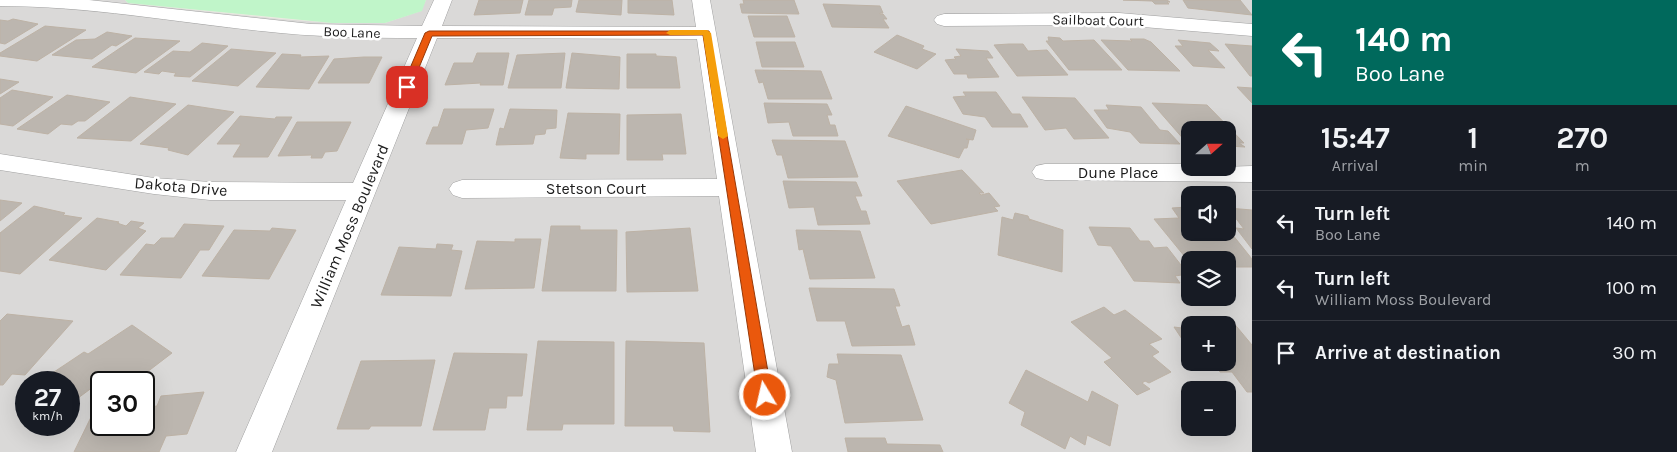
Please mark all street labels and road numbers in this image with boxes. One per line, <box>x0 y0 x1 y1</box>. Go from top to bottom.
street label: Sailboat Court <box>1052 11 1144 30</box>
street label: Boo Lane <box>323 23 381 42</box>
street label: William Moss Boulevard <box>306 141 393 311</box>
street label: Dune Place <box>1078 163 1158 182</box>
street label: Dakota Drive <box>134 173 228 200</box>
street label: Stetson Court <box>546 179 646 198</box>

